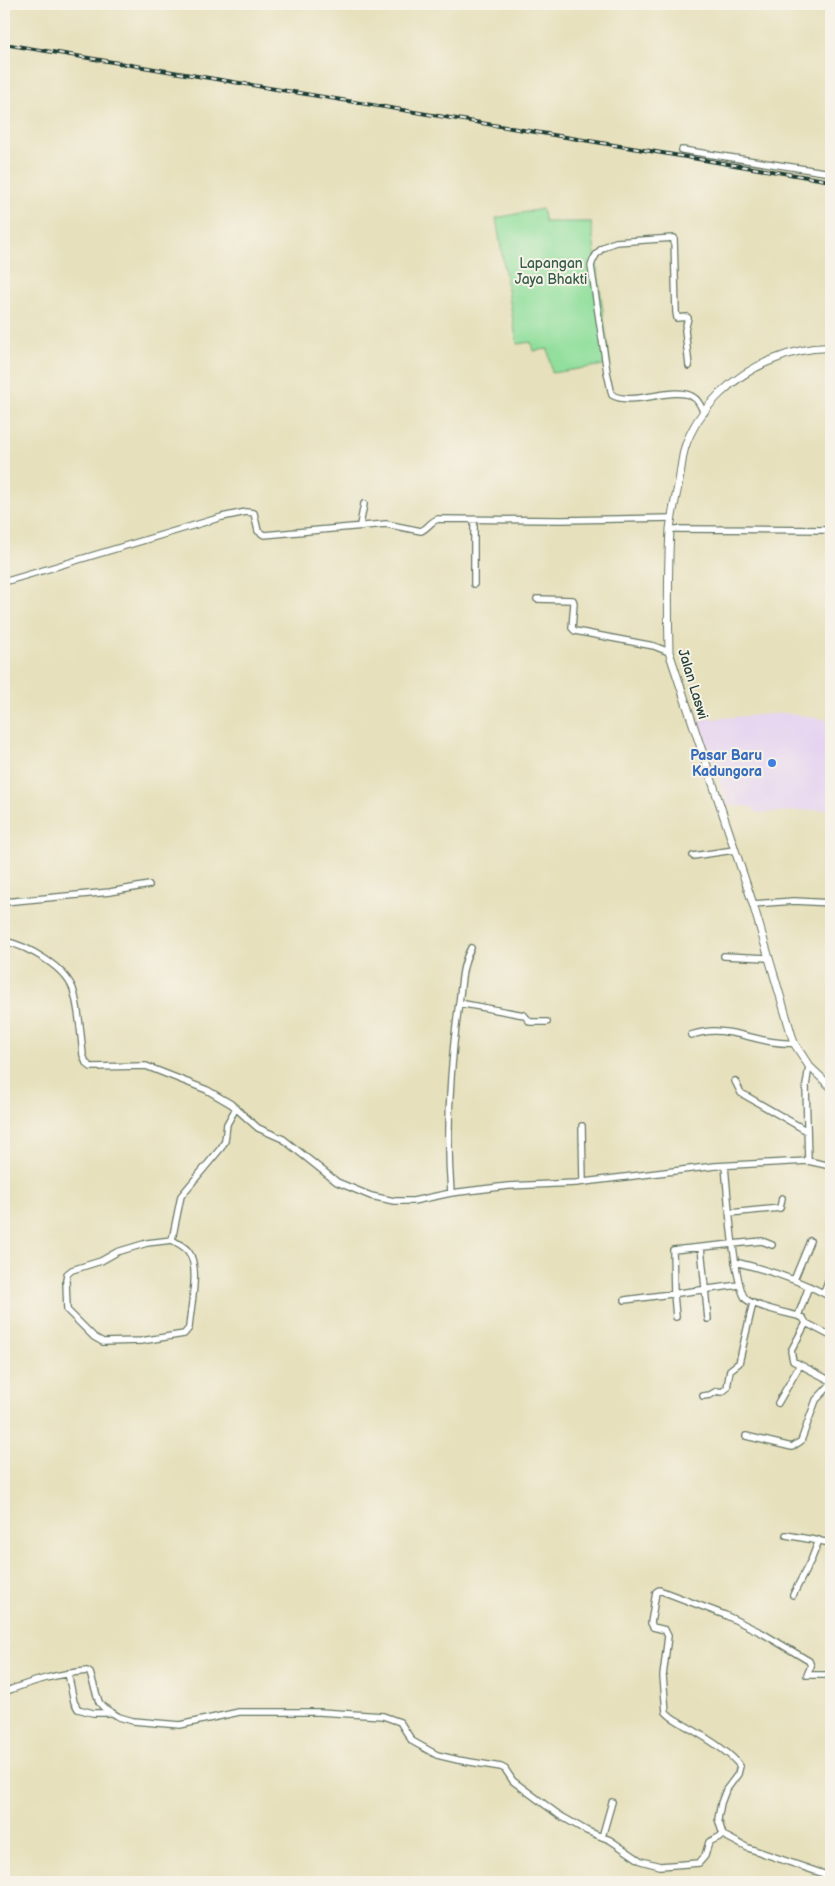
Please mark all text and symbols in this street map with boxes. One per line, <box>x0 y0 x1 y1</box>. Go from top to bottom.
park label: Lapangan Jaya Bhakti <box>515 255 587 288</box>
street label: Jalan Laswi <box>674 647 712 721</box>
place label: Pasar Baru Kadungora <box>690 747 762 780</box>
marker: Pasar Baru Kadungora <box>766 757 778 769</box>

